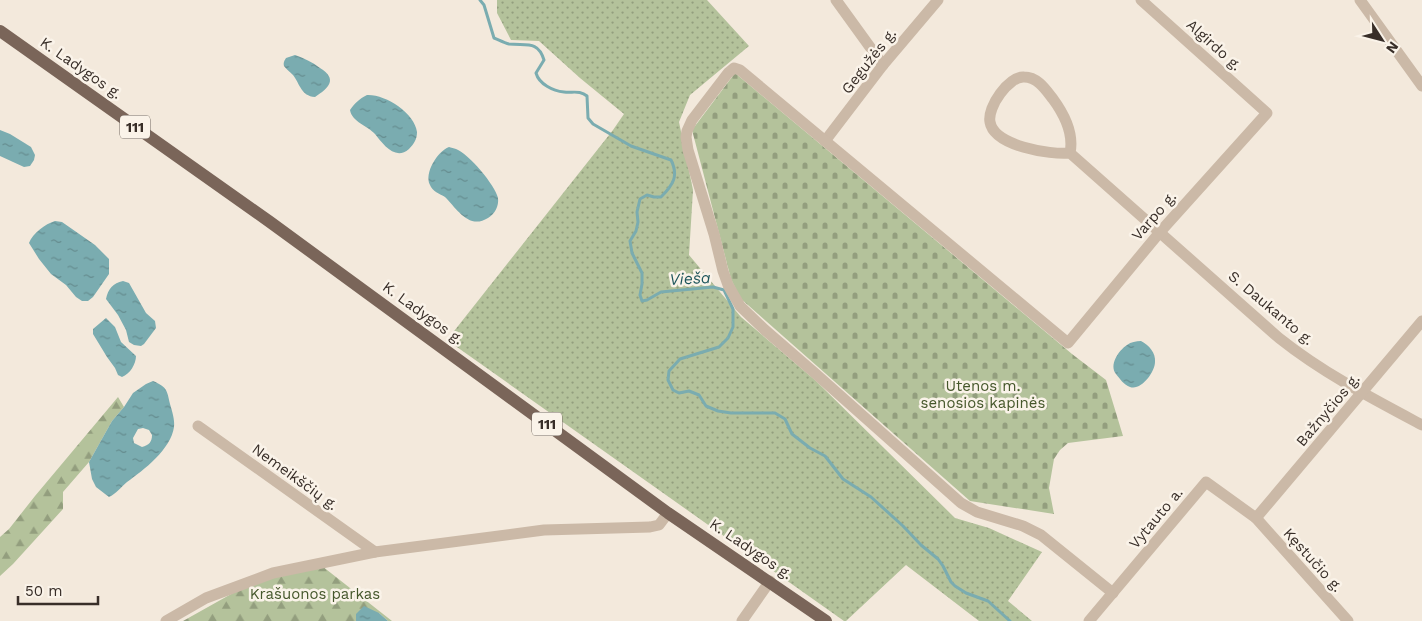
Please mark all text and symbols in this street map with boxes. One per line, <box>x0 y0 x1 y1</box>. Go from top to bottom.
north arrow <box>1357 15 1407 65</box>
street label: Algirdo g. <box>1183 16 1245 74</box>
street label: Gegužės g. <box>838 25 900 97</box>
street label: K. Ladygos g. <box>37 33 125 103</box>
text: N <box>1383 39 1402 57</box>
road number: 111 <box>120 115 150 138</box>
street label: Varpo g. <box>1128 188 1180 244</box>
street label: S. Daukanto g. <box>1225 267 1317 349</box>
water label: Vieša <box>669 268 711 289</box>
street label: K. Ladygos g. <box>379 278 467 348</box>
street label: Bažnyčios g. <box>1292 370 1364 450</box>
park label: Utenos m. senosios kapinės <box>921 377 1046 412</box>
road number: 111 <box>532 412 562 436</box>
street label: Nemeikščių g. <box>249 440 341 514</box>
street label: Vytauto a. <box>1125 484 1187 552</box>
street label: K. Ladygos g. <box>706 515 796 583</box>
street label: Kęstučio g. <box>1280 524 1346 596</box>
scale bar <box>18 574 98 606</box>
text: 50 m <box>25 582 62 600</box>
park label: Krašuonos parkas <box>250 585 380 603</box>

